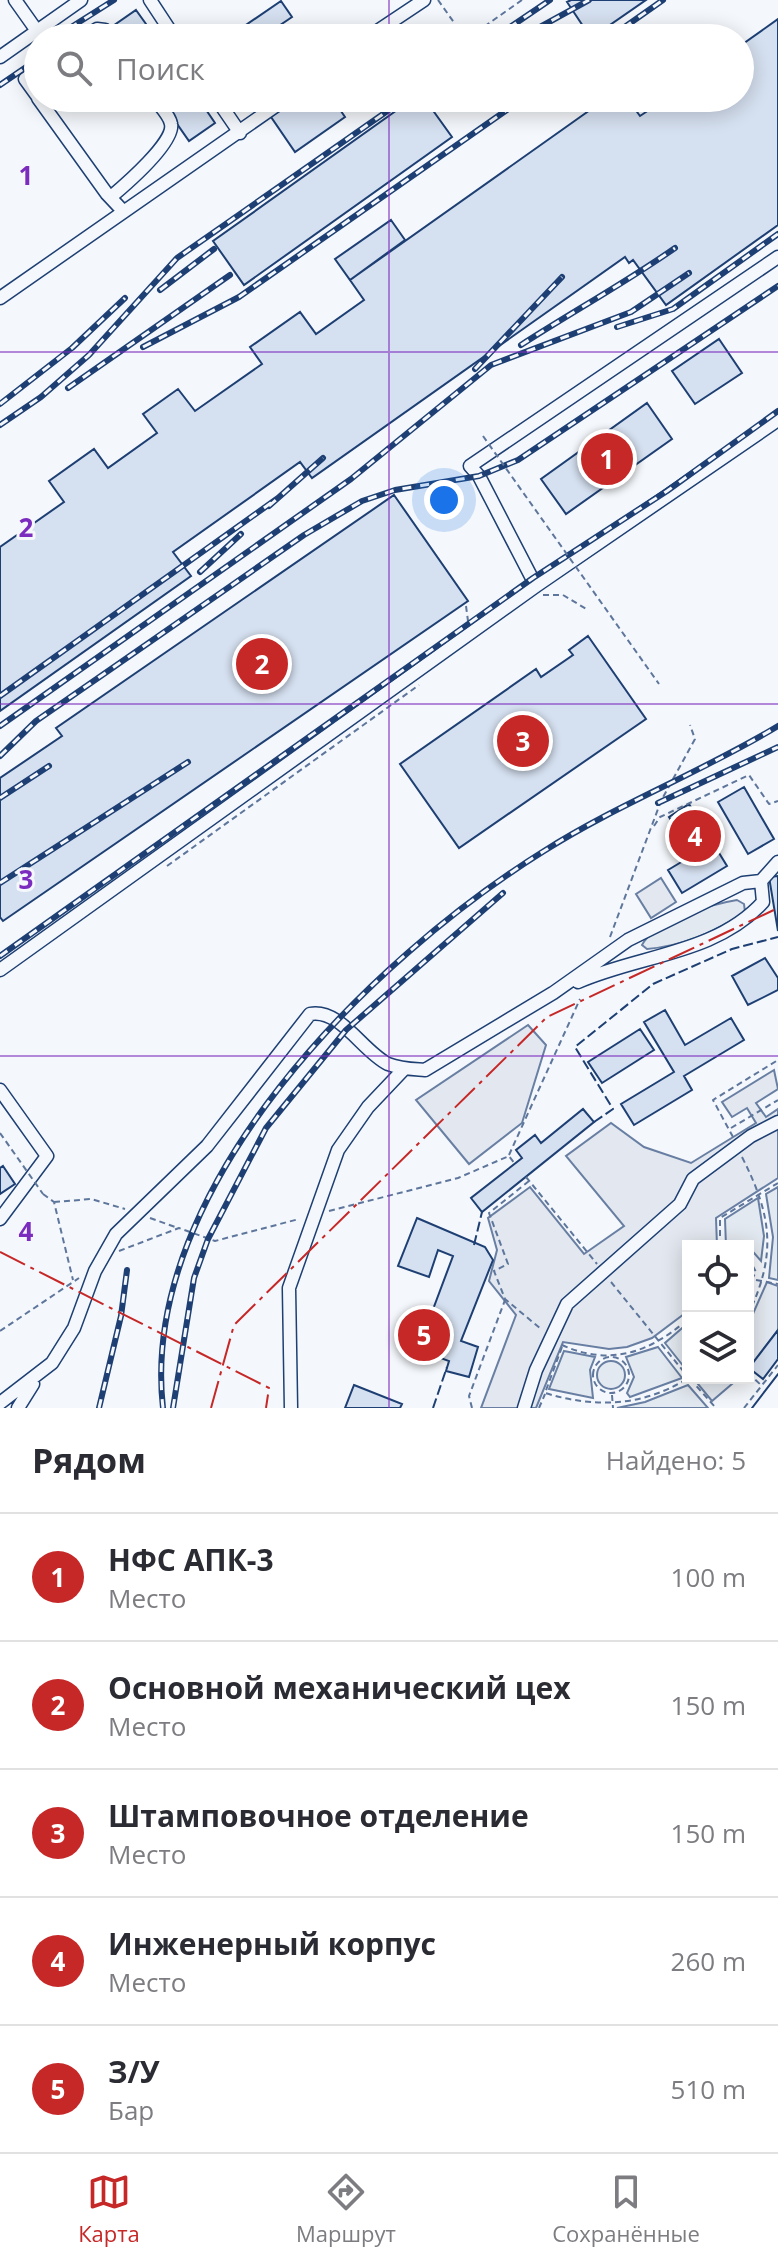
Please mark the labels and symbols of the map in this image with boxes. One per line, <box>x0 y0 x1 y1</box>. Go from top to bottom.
text: 1 <box>19 157 33 193</box>
pin: 1 <box>581 429 633 489</box>
your location <box>424 480 464 520</box>
text: 2 <box>19 509 34 545</box>
pin: 2 <box>236 634 288 694</box>
pin: 3 <box>497 711 549 771</box>
pin: 4 <box>669 806 721 866</box>
text: 3 <box>19 861 33 897</box>
text: 4 <box>19 1213 34 1249</box>
pin: 5 <box>398 1305 450 1365</box>

